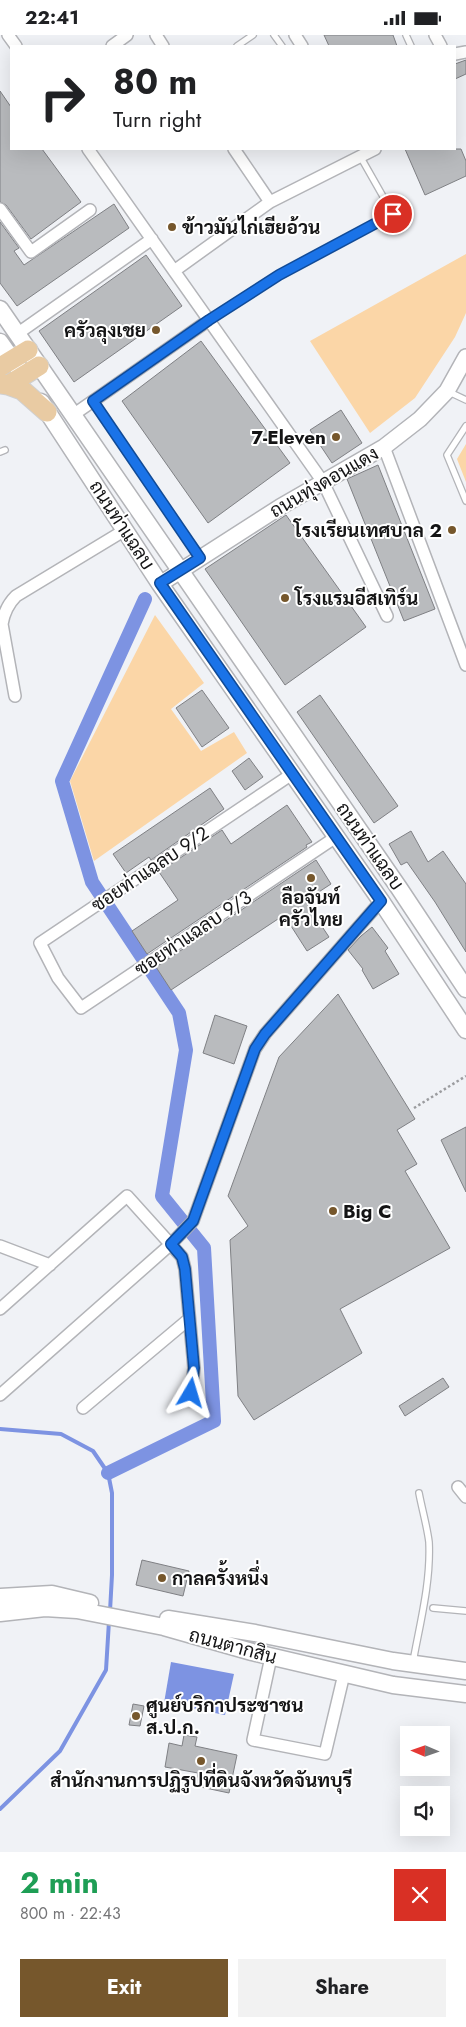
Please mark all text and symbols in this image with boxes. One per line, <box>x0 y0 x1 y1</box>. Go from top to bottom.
text: 22:41 <box>25 4 79 31</box>
text: 80 m <box>113 57 197 107</box>
icon: right <box>30 65 95 130</box>
text: Turn right <box>113 103 201 135</box>
pin <box>372 193 414 235</box>
icon: arrive <box>379 200 407 228</box>
place label: ข้าวมันไก่เฮียอ้วน <box>182 214 320 241</box>
marker: ข้าวมันไก่เฮียอ้วน <box>166 221 178 233</box>
place label: ครัวลุงเชย <box>64 317 146 345</box>
marker: ครัวลุงเชย <box>150 324 162 336</box>
place label: 7-Eleven <box>252 424 326 451</box>
marker: 7-Eleven <box>330 431 342 443</box>
street label: ถนนทุ่งดอนแดง <box>265 440 383 524</box>
street label: ถนนท่าแฉลบ <box>83 475 161 575</box>
place label: โรงเรียนเทศบาล 2 <box>293 517 442 544</box>
marker: โรงเรียนเทศบาล 2 <box>446 524 458 536</box>
place label: โรงแรมอีสเทิร์น <box>294 585 418 612</box>
marker: โรงแรมอีสเทิร์น <box>279 592 291 604</box>
street label: ถนนท่าแฉลบ <box>330 796 410 896</box>
street label: ซอยท่าแฉลบ 9/2 <box>86 820 214 918</box>
marker: ลือจันท์ ครัวไทย <box>305 872 317 884</box>
street label: ซอยท่าแฉลบ 9/3 <box>129 884 257 982</box>
place label: ลือจันท์ ครัวไทย <box>279 884 343 933</box>
place label: Big C <box>343 1198 391 1225</box>
marker: Big C <box>327 1205 339 1217</box>
position arrow <box>164 1366 216 1418</box>
place label: กาลครั้งหนึ่ง <box>172 1560 269 1592</box>
marker: กาลครั้งหนึ่ง <box>156 1572 168 1584</box>
street label: ถนนตากสิน <box>186 1621 280 1671</box>
place label: ศูนย์บริกาประชาชน ส.ป.ก. <box>146 1692 304 1741</box>
marker: ศูนย์บริกาประชาชน ส.ป.ก. <box>130 1710 142 1722</box>
north arrow <box>400 1726 450 1776</box>
map controls <box>400 1726 450 1836</box>
marker: สำนักงานการปฏิรูปที่ดินจังหวัดจันทบุรี <box>195 1755 207 1767</box>
place label: สำนักงานการปฏิรูปที่ดินจังหวัดจันทบุรี <box>50 1763 352 1795</box>
button: sound <box>400 1786 450 1836</box>
text: 2 min <box>20 1861 99 1904</box>
button: close <box>394 1869 446 1921</box>
text: 800 m · 22:43 <box>20 1902 121 1925</box>
button: Exit <box>20 1959 228 2017</box>
button: Share <box>238 1959 446 2017</box>

